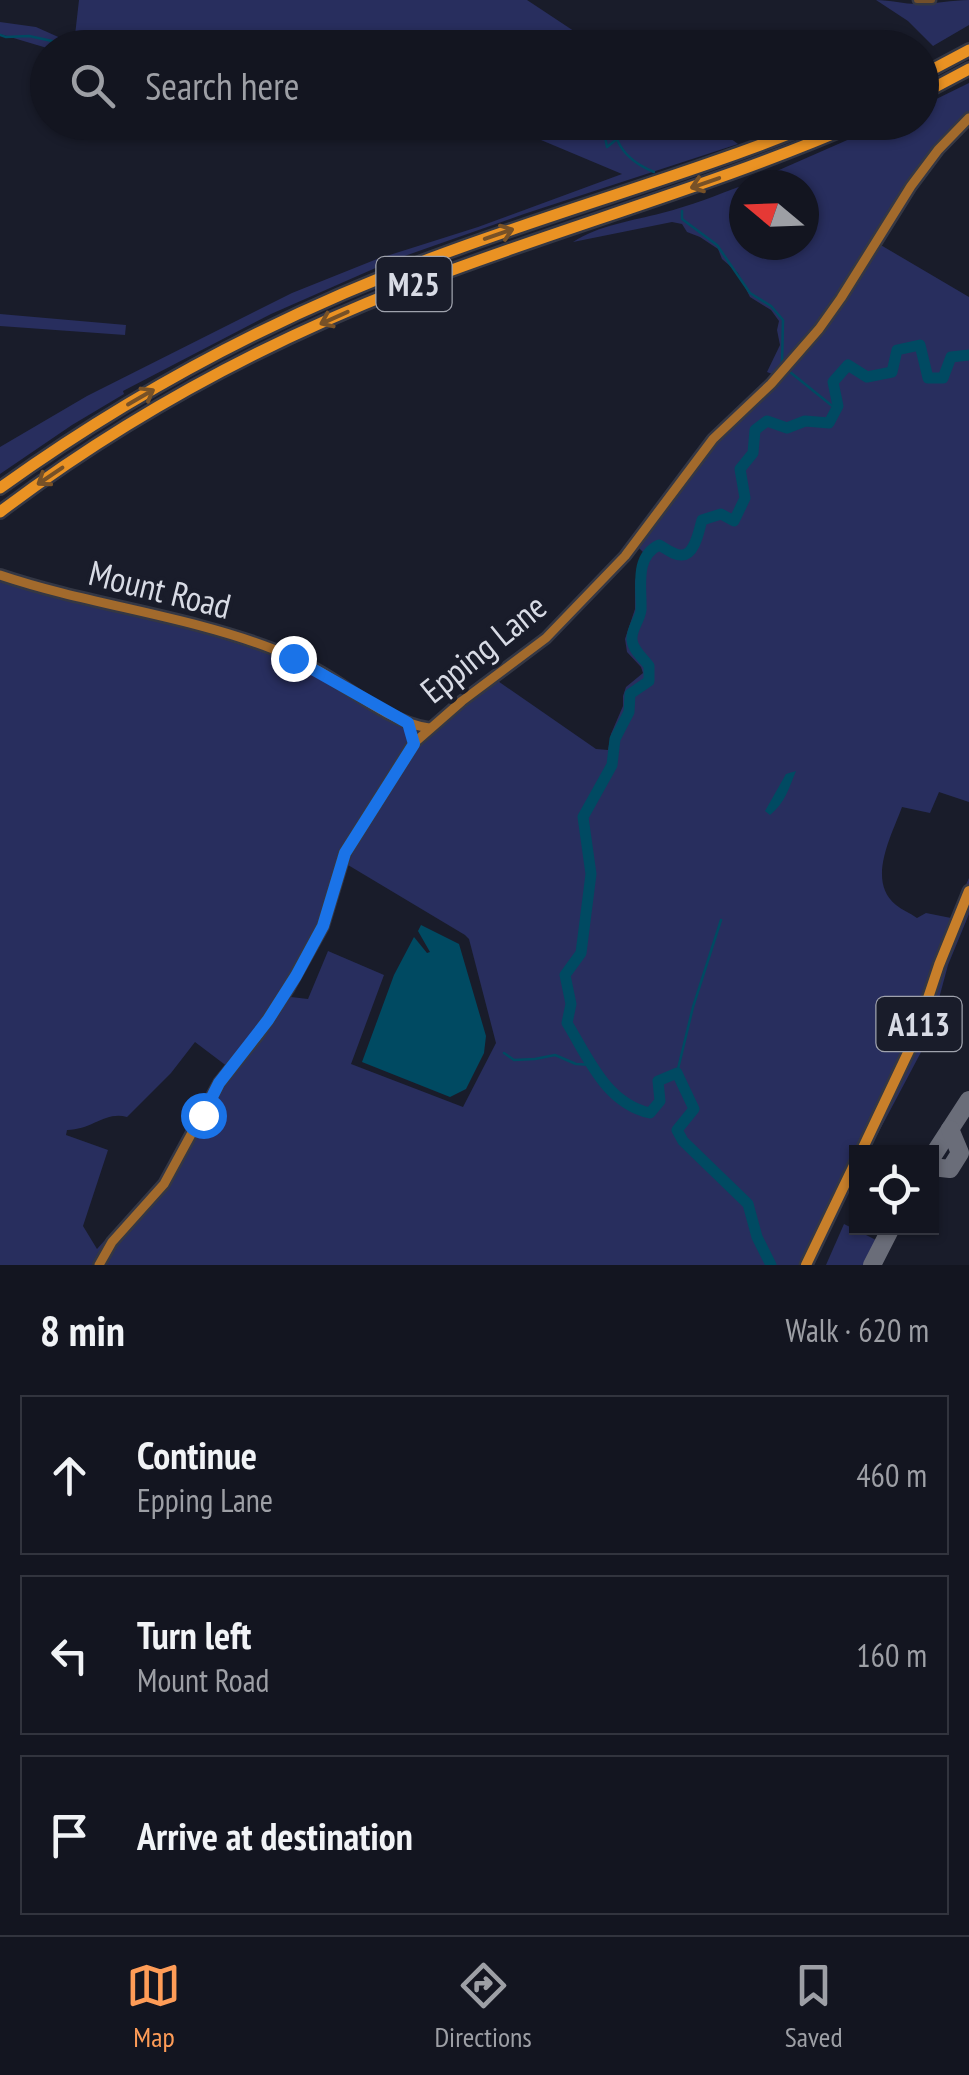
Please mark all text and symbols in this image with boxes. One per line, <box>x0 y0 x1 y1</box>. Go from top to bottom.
search box <box>30 30 939 140</box>
icon: search <box>65 58 120 113</box>
text: Search here <box>145 61 299 110</box>
north arrow <box>729 170 819 260</box>
one-way arrow <box>689 176 721 194</box>
one-way arrow <box>483 223 515 241</box>
road number: M25 <box>376 257 452 311</box>
one-way arrow <box>319 310 349 328</box>
one-way arrow <box>126 387 154 407</box>
one-way arrow <box>37 465 65 486</box>
street label: Mount Road <box>84 549 236 629</box>
street label: Epping Lane <box>411 583 555 713</box>
route end <box>271 636 317 682</box>
road number: A113 <box>876 997 962 1051</box>
route start <box>181 1093 227 1139</box>
map controls <box>849 1145 939 1235</box>
button: locate <box>849 1145 939 1235</box>
text: 8 min <box>40 1303 125 1358</box>
text: Walk · 620 m <box>785 1309 929 1351</box>
text: Continue <box>137 1430 257 1479</box>
icon: ahead <box>42 1448 97 1503</box>
text: 460 m <box>856 1454 927 1496</box>
text: Epping Lane <box>137 1479 273 1521</box>
text: Turn left <box>137 1610 251 1659</box>
icon: left <box>42 1628 97 1683</box>
text: 160 m <box>856 1634 927 1676</box>
text: Mount Road <box>137 1659 269 1701</box>
icon: arrive <box>42 1808 97 1863</box>
text: Arrive at destination <box>137 1811 413 1860</box>
tab: Map <box>126 1958 181 2055</box>
tab: Directions <box>434 1958 532 2055</box>
tab: Saved <box>785 1958 843 2055</box>

